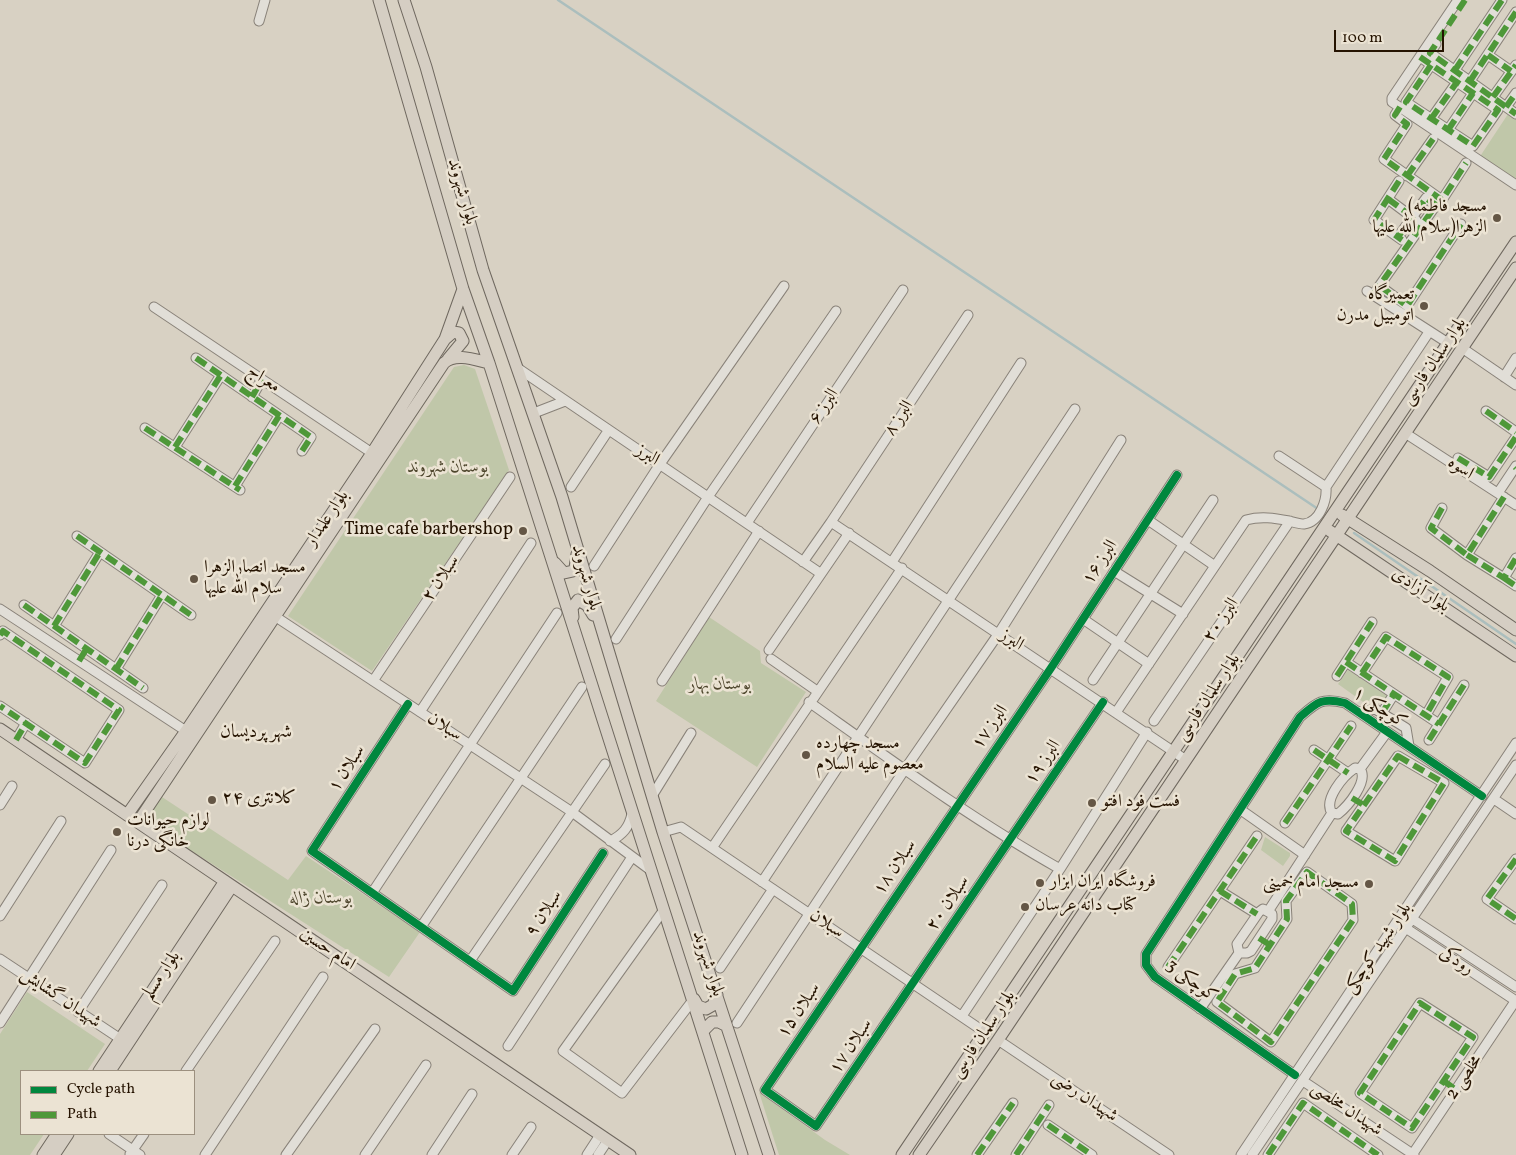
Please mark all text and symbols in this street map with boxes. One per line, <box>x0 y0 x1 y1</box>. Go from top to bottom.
scale bar <box>1336 20 1446 52</box>
text: 100 m <box>1342 28 1382 49</box>
street label: بلوار شهروند <box>441 156 481 228</box>
place label: (مسجد فاطمه الزهرا(سلام الله علیها <box>1372 197 1487 240</box>
marker: (مسجد فاطمه الزهرا(سلام الله علیها <box>1491 212 1503 224</box>
place label: تعمیرگاه اتومبیل مدرن <box>1337 285 1414 328</box>
marker: تعمیرگاه اتومبیل مدرن <box>1418 300 1430 312</box>
street label: بلوار سلمان فارسی <box>1398 314 1472 410</box>
street label: معراج <box>242 361 284 399</box>
street label: البرز ۶ <box>805 385 845 429</box>
street label: البرز ۸ <box>881 397 919 441</box>
street label: البرز <box>631 440 663 472</box>
street label: اسوه <box>1443 453 1477 485</box>
park label: بوستان شهروند <box>407 458 489 480</box>
street label: بلوار علمدار <box>301 487 355 551</box>
place label: Time cafe barbershop <box>344 520 513 542</box>
marker: Time cafe barbershop <box>517 525 529 537</box>
street label: البرز ۱۶ <box>1079 537 1123 589</box>
street label: بلوار شهروند <box>565 542 605 614</box>
street label: سبلان ۲ <box>419 552 465 606</box>
place label: مسجد انصارالزهرا سلام الله علیها <box>204 558 306 600</box>
street label: بلوار آزادی <box>1387 564 1453 618</box>
marker: مسجد انصارالزهرا سلام الله علیها <box>188 573 200 585</box>
street label: البرز ۲۰ <box>1199 595 1245 647</box>
street label: البرز <box>995 625 1027 657</box>
street label: بلوار سلمان فارسی <box>1172 650 1246 746</box>
park label: بوستان بهار <box>689 675 751 697</box>
street label: کوچکی ۱ <box>1348 684 1410 734</box>
street label: البرز ۱۷ <box>968 702 1014 754</box>
street label: سبلان <box>422 709 466 747</box>
district label: شهر پردیسان <box>220 723 292 745</box>
place label: مسجد چهارده معصوم علیه السلام <box>816 734 924 776</box>
street label: البرز ۱۹ <box>1021 737 1067 789</box>
street label: سبلان ۱ <box>325 742 371 796</box>
marker: مسجد چهارده معصوم علیه السلام <box>800 749 812 761</box>
place label: کلانتری ۲۴ <box>222 789 296 811</box>
place label: فست فود افتو <box>1102 792 1180 814</box>
marker: کلانتری ۲۴ <box>206 794 218 806</box>
marker: فست فود افتو <box>1086 797 1098 809</box>
place label: لوازم حیوانات خانگی درنا <box>127 811 210 854</box>
marker: لوازم حیوانات خانگی درنا <box>111 826 123 838</box>
street label: سبلان ۱۸ <box>870 836 922 900</box>
street label: سبلان ۲۰ <box>923 872 975 936</box>
place label: فروشگاه ایران ابزار <box>1050 872 1156 894</box>
place label: مسجد امام خمینی <box>1263 873 1359 895</box>
marker: فروشگاه ایران ابزار <box>1034 877 1046 889</box>
marker: مسجد امام خمینی <box>1363 878 1375 890</box>
street label: سبلان ۹ <box>522 887 568 941</box>
park label: بوستان ژاله <box>290 889 352 911</box>
place label: کتاب دانه عرسان <box>1035 896 1137 918</box>
street label: بلوار شهید کوچکی <box>1341 899 1417 999</box>
marker: کتاب دانه عرسان <box>1019 901 1031 913</box>
street label: سبلان <box>804 906 848 944</box>
street label: امام حسین <box>295 924 359 976</box>
street label: بلوار شهروند <box>686 928 728 1000</box>
street label: رودکی <box>1435 943 1477 981</box>
street label: بلوار مسلم <box>138 947 186 1005</box>
street label: کوچکی 3 <box>1161 956 1221 1008</box>
street label: شهیدان گشایش <box>16 964 104 1034</box>
street label: سبلان ۱۵ <box>774 979 826 1043</box>
street label: بلوار سلمان فارسی <box>947 987 1021 1083</box>
street label: سبلان ۱۷ <box>826 1015 878 1079</box>
street label: مخلصی 2 <box>1442 1051 1488 1105</box>
street label: شهیدان رضی <box>1047 1068 1121 1128</box>
legend <box>20 1070 195 1135</box>
street label: شهیدان مخلصی <box>1306 1078 1386 1142</box>
text: Cycle path <box>67 1079 135 1100</box>
text: Path <box>67 1104 97 1125</box>

